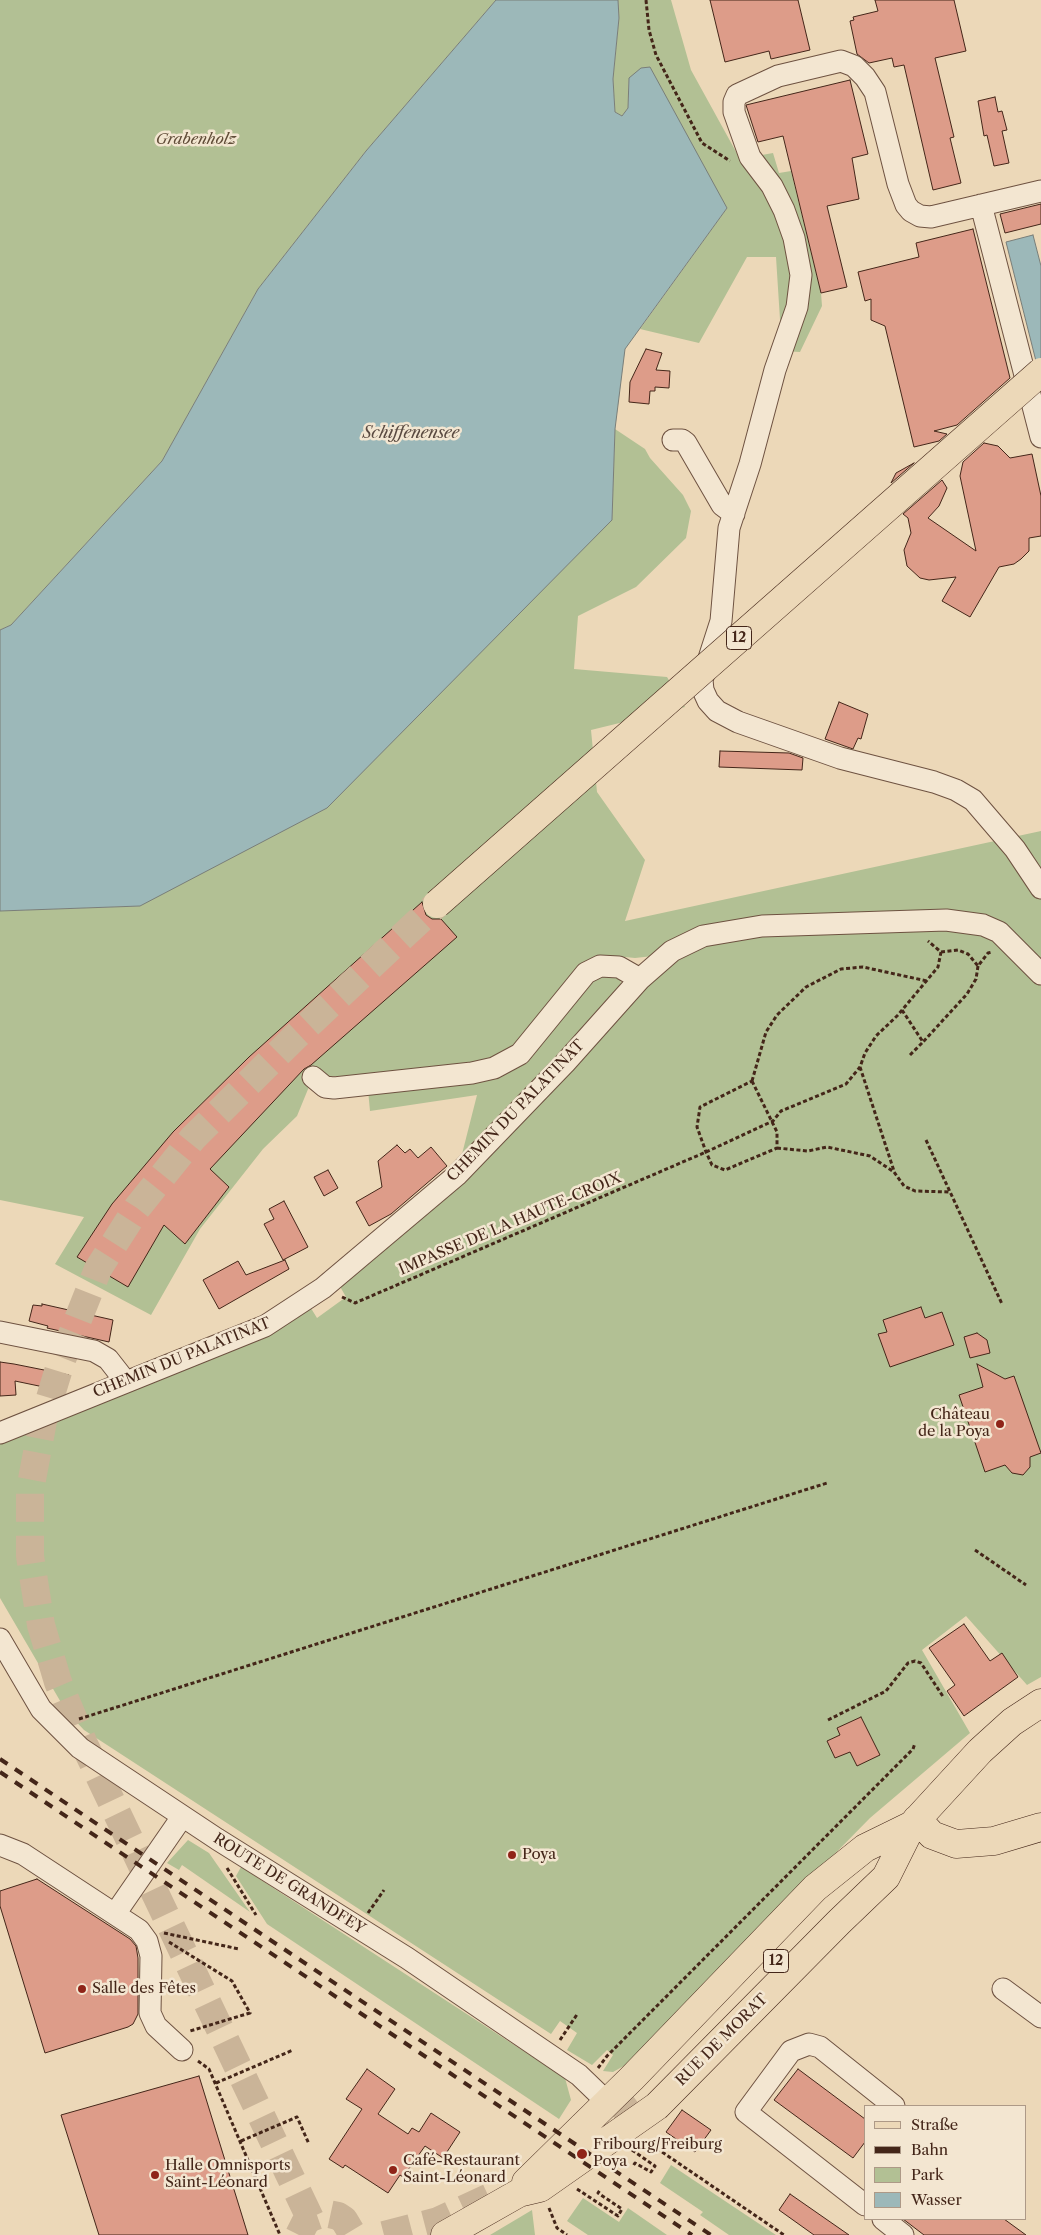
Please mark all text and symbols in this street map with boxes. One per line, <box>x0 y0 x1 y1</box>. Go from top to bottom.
park label: Grabenholz <box>156 131 236 149</box>
water label: Schiffenensee <box>363 423 459 443</box>
road number: 12 <box>726 626 752 650</box>
street label: CHEMIN DU PALATINAT <box>444 1036 588 1186</box>
street label: IMPASSE DE LA HAUTE-CROIX <box>396 1169 624 1279</box>
street label: CHEMIN DU PALATINAT <box>91 1314 273 1402</box>
place label: Château de la Poya <box>918 1406 990 1441</box>
marker: Château de la Poya <box>994 1418 1006 1430</box>
street label: ROUTE DE GRANDFEY <box>210 1830 368 1938</box>
place label: Poya <box>522 1846 556 1864</box>
marker: Poya <box>506 1849 518 1861</box>
road number: 12 <box>764 1950 788 1972</box>
place label: Salle des Fêtes <box>92 1980 196 1998</box>
marker: Salle des Fêtes <box>76 1983 88 1995</box>
street label: RUE DE MORAT <box>672 1990 772 2090</box>
legend <box>864 2105 1026 2220</box>
text: Straße <box>911 2115 958 2134</box>
place label: Fribourg/Freiburg Poya <box>593 2136 722 2171</box>
text: Bahn <box>911 2140 948 2159</box>
marker: Fribourg/Freiburg Poya <box>575 2147 589 2161</box>
place label: Café-Restaurant Saint-Léonard <box>403 2152 520 2187</box>
place label: Halle Omnisports Saint-Léonard <box>165 2157 290 2192</box>
marker: Café-Restaurant Saint-Léonard <box>387 2164 399 2176</box>
text: Park <box>911 2165 944 2184</box>
marker: Halle Omnisports Saint-Léonard <box>149 2169 161 2181</box>
text: Wasser <box>911 2190 962 2209</box>

